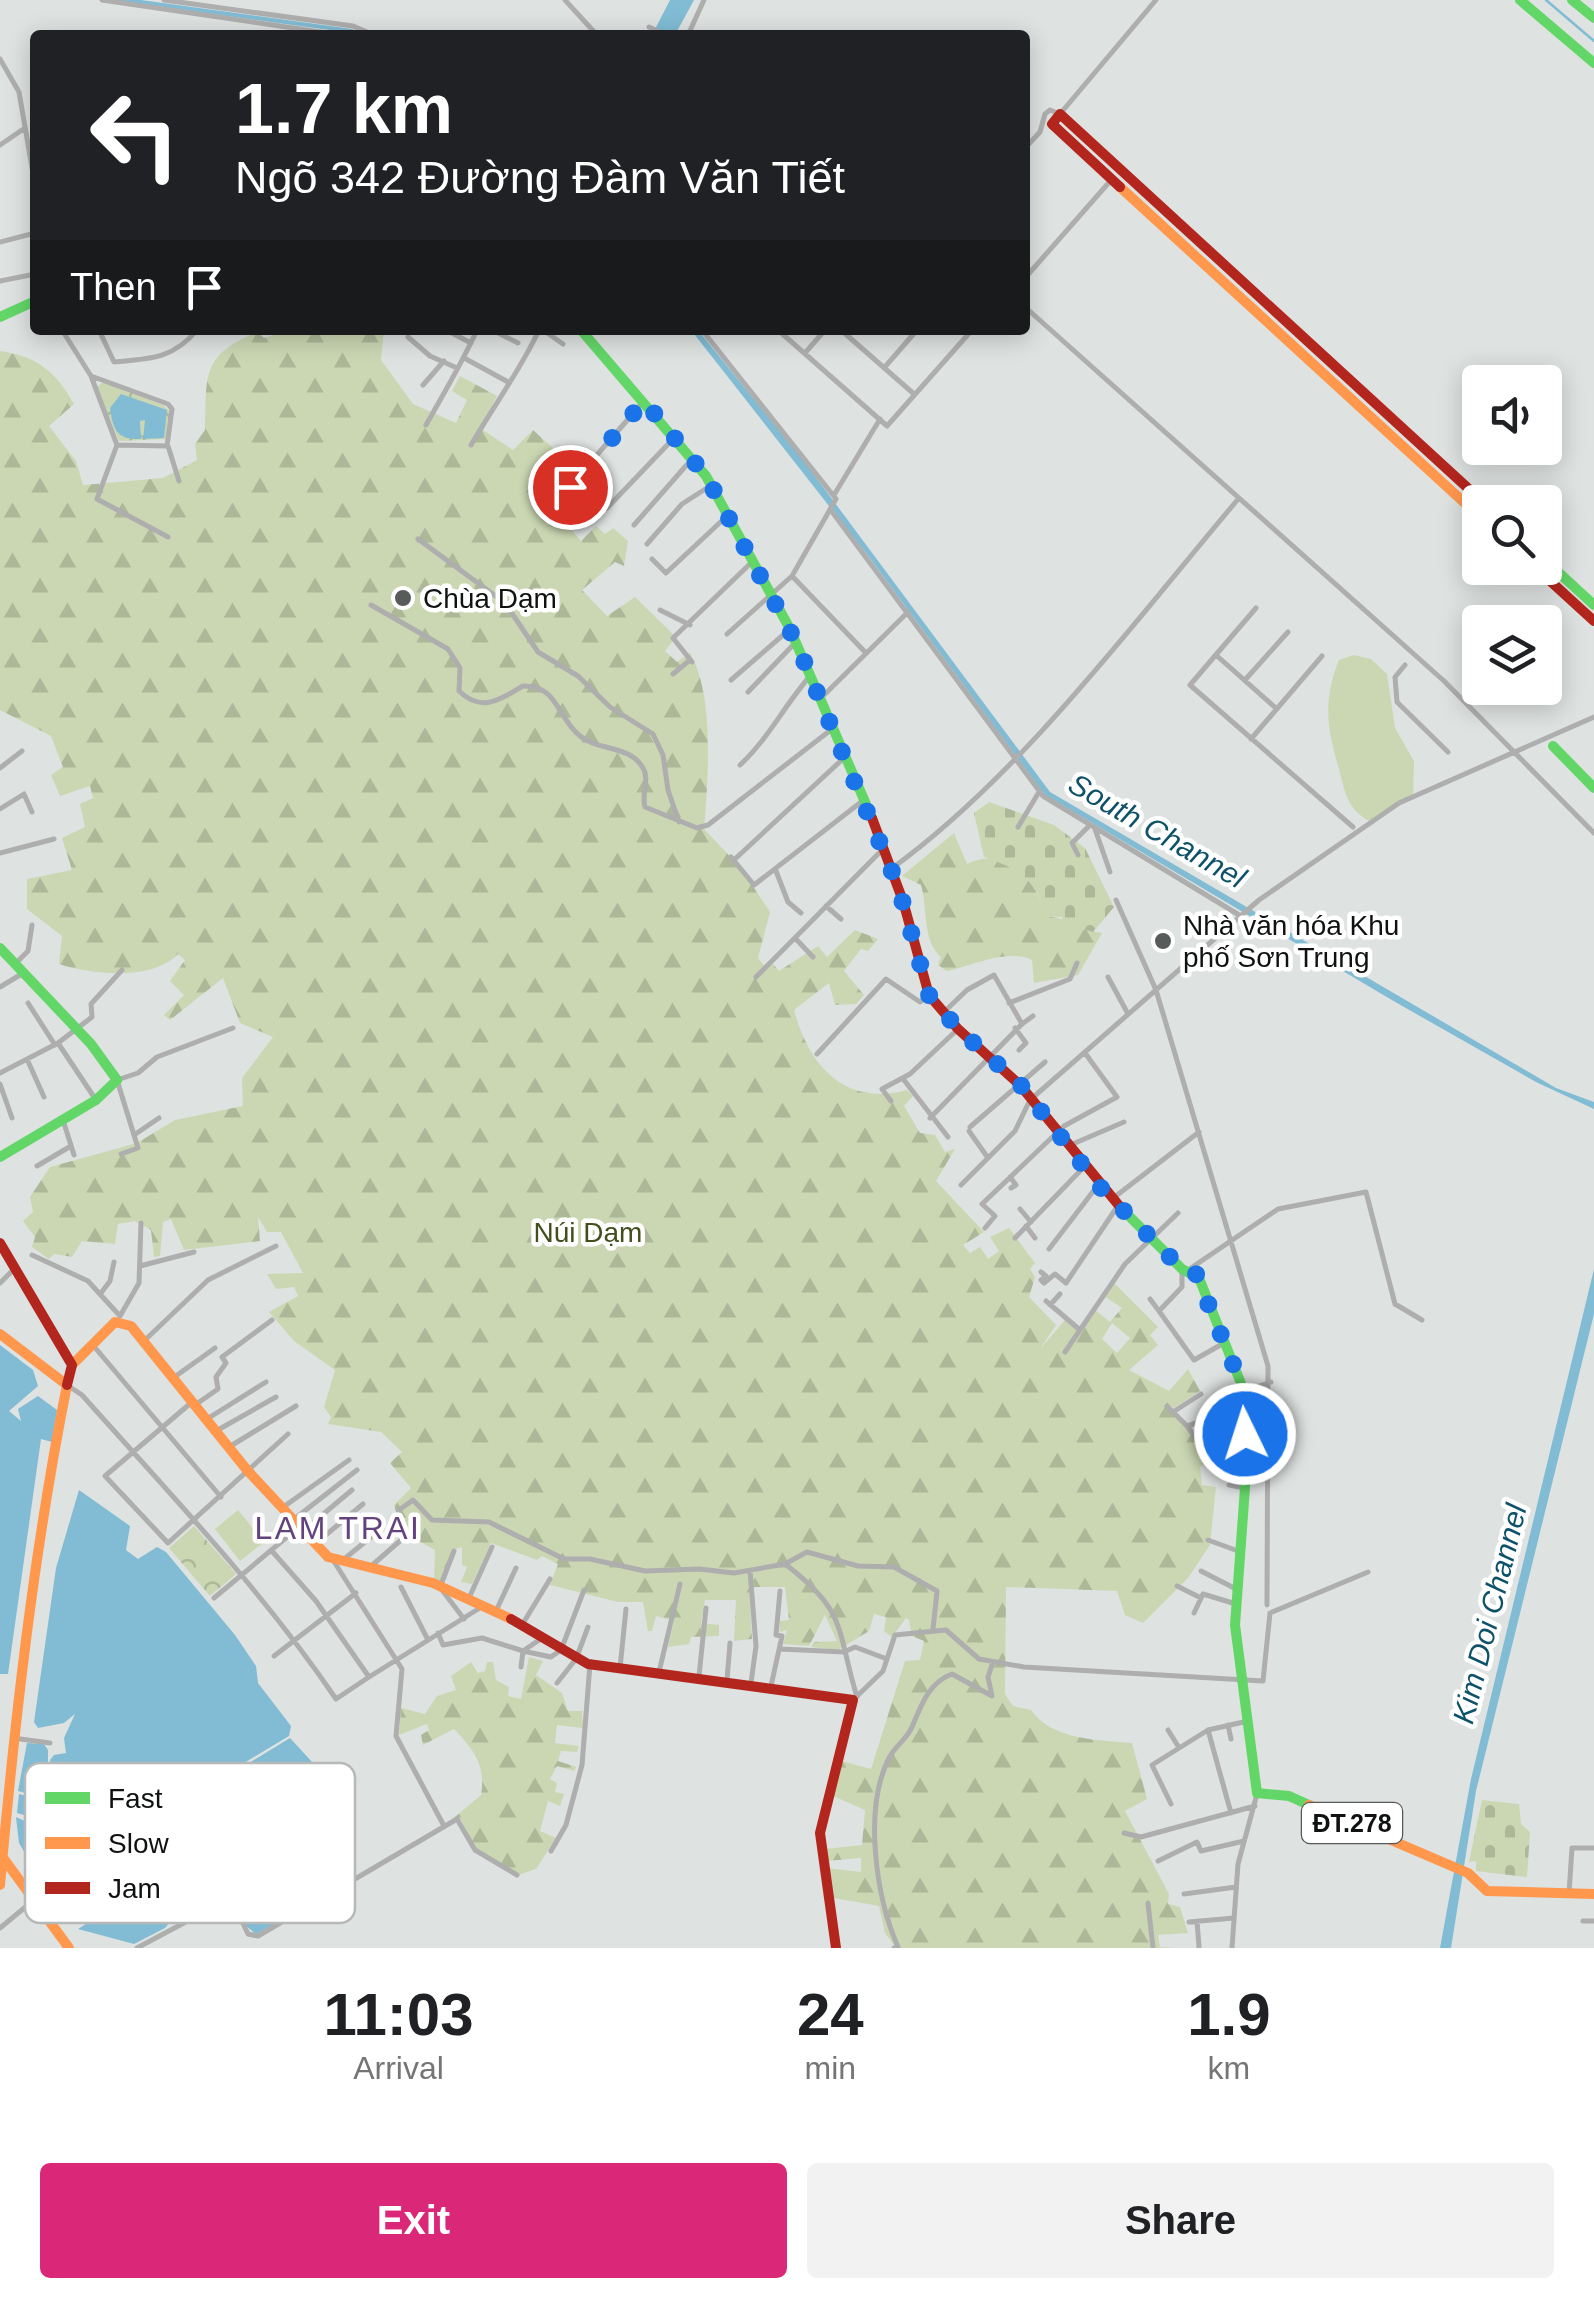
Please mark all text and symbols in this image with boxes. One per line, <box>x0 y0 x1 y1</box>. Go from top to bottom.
icon: left <box>70 70 200 200</box>
text: 1.7 km <box>235 70 453 148</box>
text: Ngõ 342 Đường Đàm Văn Tiết <box>235 152 845 203</box>
icon: arrive <box>177 260 232 315</box>
text: Then <box>70 266 157 308</box>
map controls <box>1462 365 1562 705</box>
button: sound <box>1462 365 1562 465</box>
pin <box>528 445 613 530</box>
icon: arrive <box>543 460 598 515</box>
button: search <box>1462 485 1562 585</box>
place label: Chùa Dạm <box>423 583 557 614</box>
marker: Chùa Dạm <box>392 587 414 609</box>
button: layers <box>1462 605 1562 705</box>
water label: South Channel <box>1063 767 1253 895</box>
place label: Nhà văn hóa Khu phố Sơn Trung <box>1183 910 1399 973</box>
marker: Nhà văn hóa Khu phố Sơn Trung <box>1152 930 1174 952</box>
park label: Núi Dạm <box>534 1217 642 1248</box>
position arrow <box>1193 1382 1297 1486</box>
water label: Kim Doi Channel <box>1446 1499 1533 1727</box>
district label: LAM TRAI <box>255 1510 422 1546</box>
legend <box>25 1763 355 1923</box>
text: Fast <box>108 1783 163 1814</box>
road number: ĐT.278 <box>1302 1803 1402 1843</box>
text: Slow <box>108 1828 169 1859</box>
text: Jam <box>108 1873 161 1904</box>
text: 11:03 <box>323 1981 474 2048</box>
text: 24 <box>797 1981 864 2048</box>
text: 1.9 <box>1187 1981 1271 2048</box>
text: Arrival <box>353 2050 444 2086</box>
text: min <box>805 2050 856 2086</box>
text: km <box>1208 2050 1250 2086</box>
button: Exit <box>40 2163 787 2278</box>
button: Share <box>807 2163 1554 2278</box>

